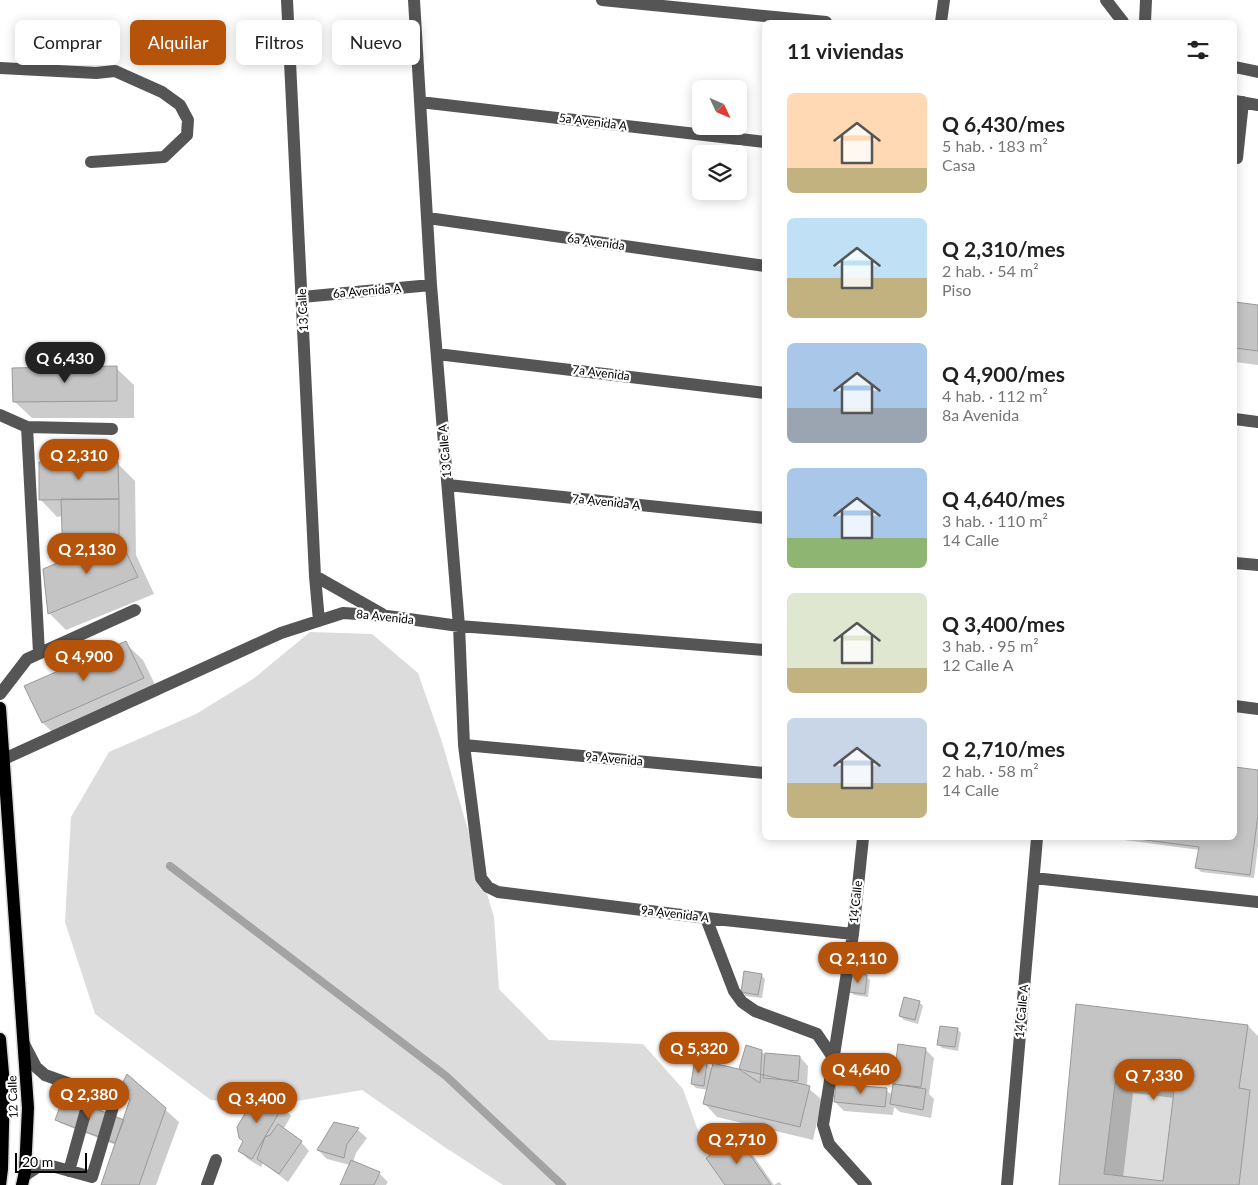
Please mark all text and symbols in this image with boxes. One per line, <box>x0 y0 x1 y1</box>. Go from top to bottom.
chip: Comprar <box>15 20 120 65</box>
chip: Alquilar <box>130 20 226 65</box>
chip: Filtros <box>236 20 322 65</box>
chip: Nuevo <box>332 20 420 65</box>
icon: filters <box>1184 36 1212 64</box>
text: 11 viviendas <box>787 38 904 63</box>
north arrow <box>692 80 748 135</box>
map controls <box>692 80 747 200</box>
street label: 5a Avenida A <box>558 110 629 133</box>
text: Q 6,430/mes <box>942 111 1065 136</box>
icon: home <box>827 113 887 173</box>
text: 5 hab. · 183 m² <box>942 136 1048 155</box>
button: layers <box>692 145 747 200</box>
text: Casa <box>942 155 976 174</box>
street label: 6a Avenida <box>566 230 626 253</box>
text: Q 2,310/mes <box>942 236 1065 261</box>
icon: home <box>827 238 887 298</box>
text: 2 hab. · 54 m² <box>942 261 1039 280</box>
street label: 6a Avenida A <box>332 280 403 301</box>
text: Piso <box>942 280 971 299</box>
street label: 13 Calle <box>294 288 311 332</box>
pin: Q 6,430 <box>19 342 111 384</box>
text: Q 6,430 <box>36 348 94 367</box>
text: Q 4,900/mes <box>942 361 1065 386</box>
street label: 7a Avenida <box>571 362 631 383</box>
icon: home <box>827 363 887 423</box>
text: 4 hab. · 112 m² <box>942 386 1048 405</box>
text: 8a Avenida <box>942 405 1019 424</box>
street label: 13 Calle A <box>435 423 454 478</box>
pin: Q 2,310 <box>33 438 125 481</box>
text: Q 2,310 <box>50 445 108 464</box>
text: Q 4,640/mes <box>942 486 1065 511</box>
icon: home <box>827 488 887 548</box>
street label: 7a Avenida A <box>571 490 642 513</box>
text: 3 hab. · 110 m² <box>942 511 1048 530</box>
text: 14 Calle <box>942 530 999 549</box>
pin: Q 2,130 <box>41 532 133 575</box>
text: Q 2,130 <box>58 539 116 558</box>
street label: 8a Avenida <box>355 606 415 627</box>
text: Q 3,400/mes <box>942 611 1065 636</box>
icon: home <box>827 613 887 673</box>
text: 3 hab. · 95 m² <box>942 636 1039 655</box>
pin: Q 4,900 <box>38 640 130 682</box>
text: Q 4,900 <box>55 646 113 665</box>
text: 12 Calle A <box>942 655 1014 674</box>
text: Q 2,710/mes <box>942 736 1065 761</box>
icon: home <box>827 738 887 798</box>
street label: 9a Avenida <box>585 749 644 768</box>
text: 2 hab. · 58 m² <box>942 761 1039 780</box>
text: 14 Calle <box>942 780 999 799</box>
street label: 14 Calle <box>846 880 865 924</box>
street label: 9a Avenida A <box>640 902 711 925</box>
pin: Q 2,110 <box>812 942 904 984</box>
text: Q 2,110 <box>829 948 887 967</box>
street label: 14 Calle A <box>1012 983 1031 1038</box>
pin: Q 5,320 <box>653 1032 745 1074</box>
text: Q 5,320 <box>670 1038 728 1057</box>
pin: Q 4,640 <box>815 1052 907 1095</box>
pin: Q 7,330 <box>1108 1058 1200 1101</box>
text: Q 4,640 <box>832 1059 890 1078</box>
text: Q 7,330 <box>1125 1065 1183 1084</box>
street label: 12 Calle <box>4 1075 21 1119</box>
pin: Q 2,380 <box>43 1078 135 1120</box>
pin: Q 3,400 <box>211 1082 303 1124</box>
text: Q 2,380 <box>60 1084 118 1103</box>
text: Q 3,400 <box>228 1088 286 1107</box>
pin: Q 2,710 <box>691 1122 783 1165</box>
text: Q 2,710 <box>708 1129 766 1148</box>
scale bar <box>15 1150 88 1173</box>
text: 20 m <box>22 1153 53 1170</box>

